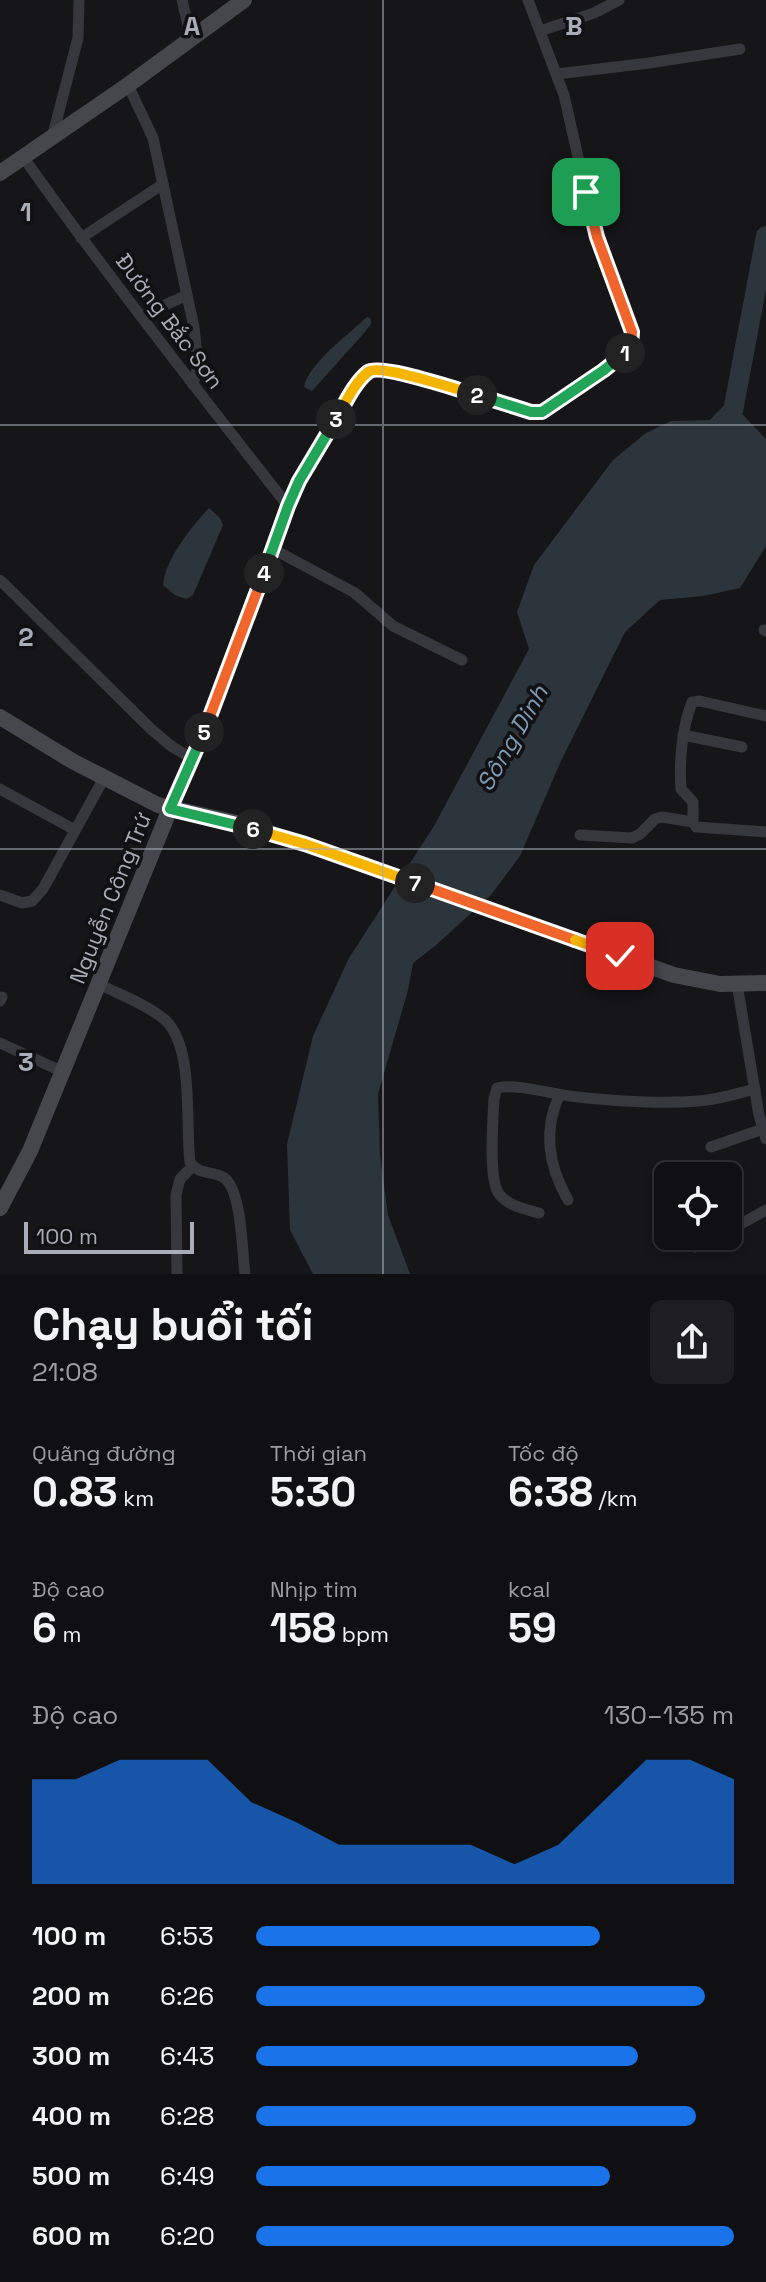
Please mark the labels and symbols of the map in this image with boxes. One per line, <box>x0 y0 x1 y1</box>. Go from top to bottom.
text: A <box>184 9 201 43</box>
text: B <box>565 9 583 43</box>
pin <box>552 158 620 226</box>
text: 1 <box>20 195 32 229</box>
street label: Đường Bắc Sơn <box>110 248 230 394</box>
pin: 1 <box>605 333 645 373</box>
pin: 2 <box>457 375 497 415</box>
pin: 3 <box>316 399 356 439</box>
pin: 4 <box>244 553 284 593</box>
text: 2 <box>18 620 34 654</box>
water label: Sông Dinh <box>469 678 555 796</box>
pin: 5 <box>184 712 224 752</box>
street label: Nguyễn Công Trứ <box>63 808 157 988</box>
pin: 6 <box>233 809 273 849</box>
pin: 7 <box>395 863 435 903</box>
pin <box>586 922 654 990</box>
text: 3 <box>18 1045 34 1079</box>
scale bar <box>24 1218 194 1254</box>

